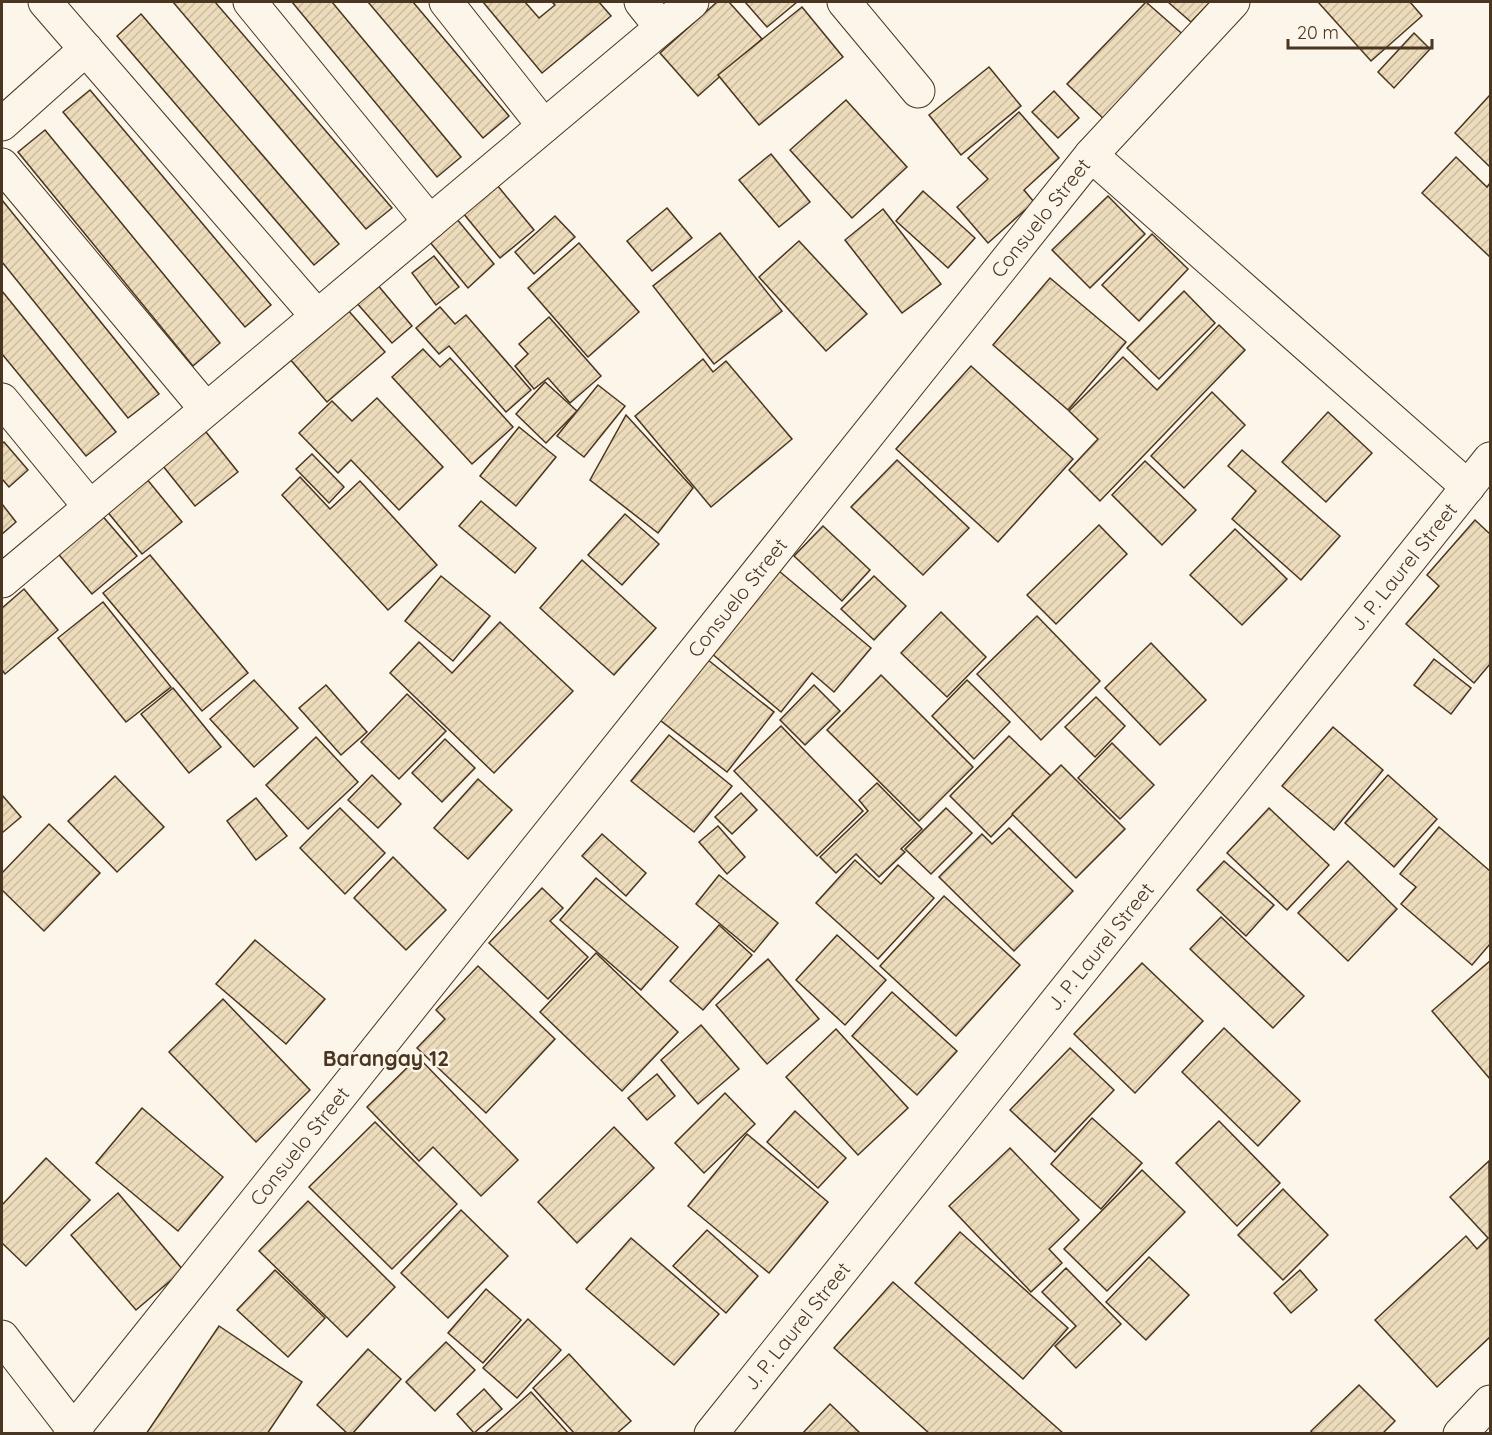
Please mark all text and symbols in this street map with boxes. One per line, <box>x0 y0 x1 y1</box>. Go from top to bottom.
scale bar <box>1288 12 1432 50</box>
text: 20 m <box>1297 21 1339 44</box>
street label: Consuelo Street <box>985 153 1096 282</box>
street label: J. P. Laurel Street <box>1345 497 1462 636</box>
street label: Consuelo Street <box>682 533 792 662</box>
street label: J. P. Laurel Street <box>1041 877 1159 1015</box>
district label: Barangay 12 <box>323 1045 449 1071</box>
street label: Consuelo Street <box>244 1081 354 1211</box>
street label: J. P. Laurel Street <box>738 1257 856 1395</box>

